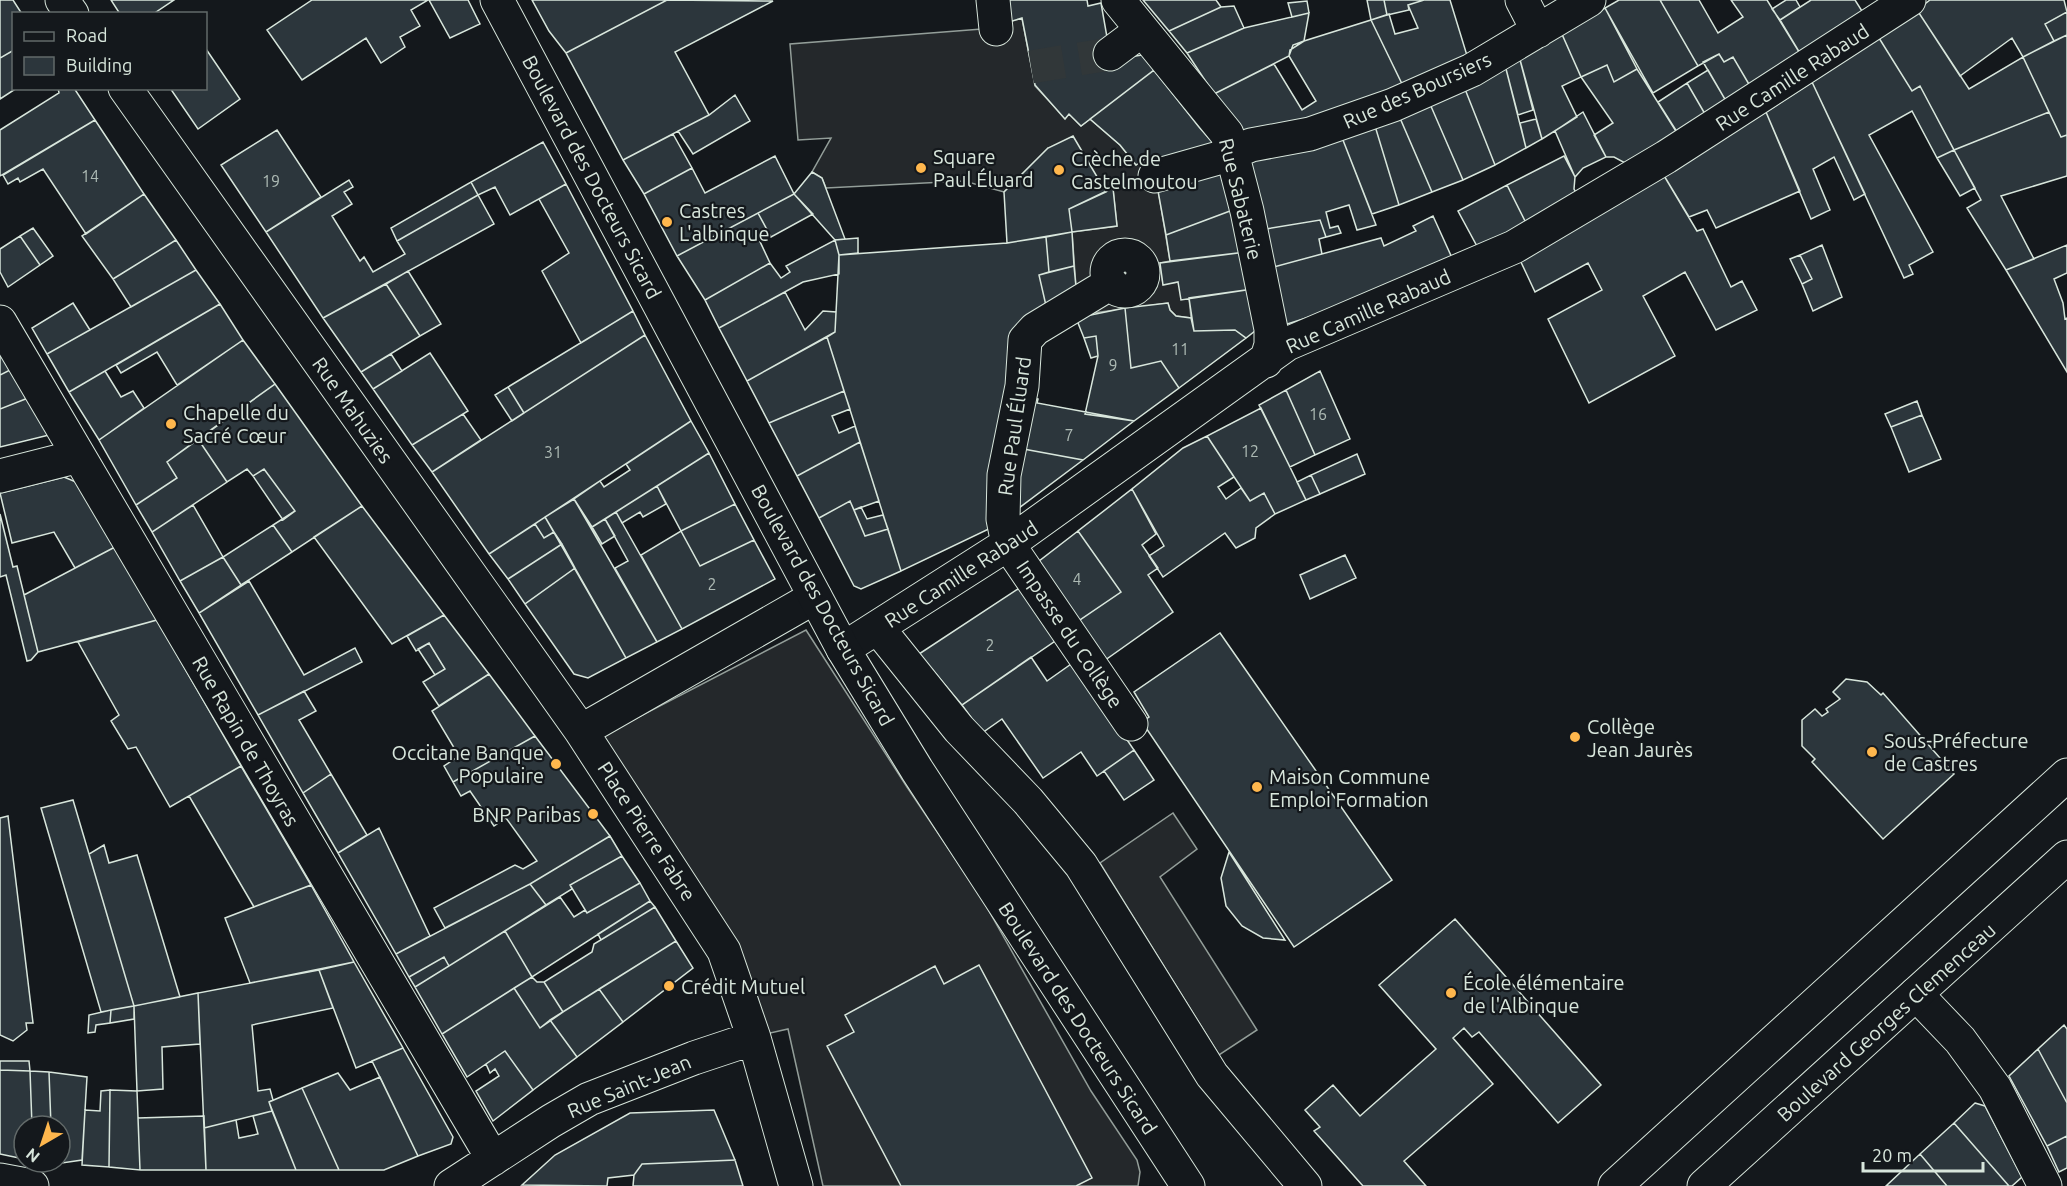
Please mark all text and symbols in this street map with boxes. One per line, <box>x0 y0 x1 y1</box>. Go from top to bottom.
legend <box>12 12 207 90</box>
street label: Rue Camille Rabaud <box>1711 19 1873 135</box>
text: Road <box>66 25 108 45</box>
street label: Rue des Boursiers <box>1339 47 1495 133</box>
street label: Boulevard des Docteurs Sicard <box>518 51 666 303</box>
text: Building <box>66 55 132 75</box>
street label: Rue Sabaterie <box>1215 136 1267 262</box>
place label: Square Paul Éluard <box>933 145 1034 191</box>
place label: Crèche de Castelmoutou <box>1071 147 1198 193</box>
marker: Square Paul Éluard <box>914 161 928 175</box>
marker: Crèche de Castelmoutou <box>1052 163 1066 177</box>
house number: 14 <box>81 167 99 185</box>
house number: 19 <box>262 172 280 190</box>
place label: Castres L'albinque <box>679 199 769 245</box>
marker: Castres L'albinque <box>660 215 674 229</box>
street label: Rue Camille Rabaud <box>1282 264 1454 358</box>
house number: 11 <box>1171 340 1189 358</box>
street label: Rue Mahuzies <box>308 353 398 467</box>
street label: Rue Paul Éluard <box>993 355 1035 497</box>
house number: 9 <box>1108 356 1118 374</box>
place label: Chapelle du Sacré Cœur <box>183 401 289 447</box>
house number: 16 <box>1309 405 1327 423</box>
marker: Chapelle du Sacré Cœur <box>164 417 178 431</box>
house number: 7 <box>1064 426 1074 444</box>
house number: 12 <box>1241 442 1259 460</box>
house number: 31 <box>544 443 562 461</box>
street label: Boulevard des Docteurs Sicard <box>747 480 899 730</box>
street label: Rue Camille Rabaud <box>880 516 1042 632</box>
street label: Impasse du Collège <box>1012 556 1128 712</box>
house number: 4 <box>1072 570 1082 588</box>
house number: 2 <box>707 575 717 593</box>
house number: 2 <box>985 636 995 654</box>
street label: Rue Rapin de Thoyras <box>188 652 304 830</box>
place label: Collège Jean Jaurès <box>1587 715 1693 761</box>
place label: Sous-Préfecture de Castres <box>1884 729 2028 775</box>
marker: Collège Jean Jaurès <box>1568 730 1582 744</box>
place label: Occitane Banque Populaire <box>391 741 544 787</box>
marker: Sous-Préfecture de Castres <box>1865 745 1879 759</box>
marker: Occitane Banque Populaire <box>549 757 563 771</box>
street label: Place Pierre Fabre <box>593 757 701 905</box>
place label: Maison Commune Emploi Formation <box>1269 765 1430 811</box>
marker: Maison Commune Emploi Formation <box>1250 780 1264 794</box>
place label: BNP Paribas <box>472 803 581 826</box>
marker: BNP Paribas <box>586 807 600 821</box>
street label: Boulevard des Docteurs Sicard <box>994 898 1162 1138</box>
street label: Boulevard Georges Clemenceau <box>1772 918 2000 1126</box>
place label: École élémentaire de l'Albinque <box>1463 971 1625 1017</box>
place label: Crédit Mutuel <box>681 975 805 998</box>
marker: Crédit Mutuel <box>662 979 676 993</box>
marker: École élémentaire de l'Albinque <box>1444 986 1458 1000</box>
street label: Rue Saint-Jean <box>564 1050 694 1122</box>
north arrow <box>12 1114 72 1174</box>
scale bar <box>1863 1135 1983 1173</box>
text: N <box>22 1145 43 1166</box>
text: 20 m <box>1872 1145 1912 1165</box>

